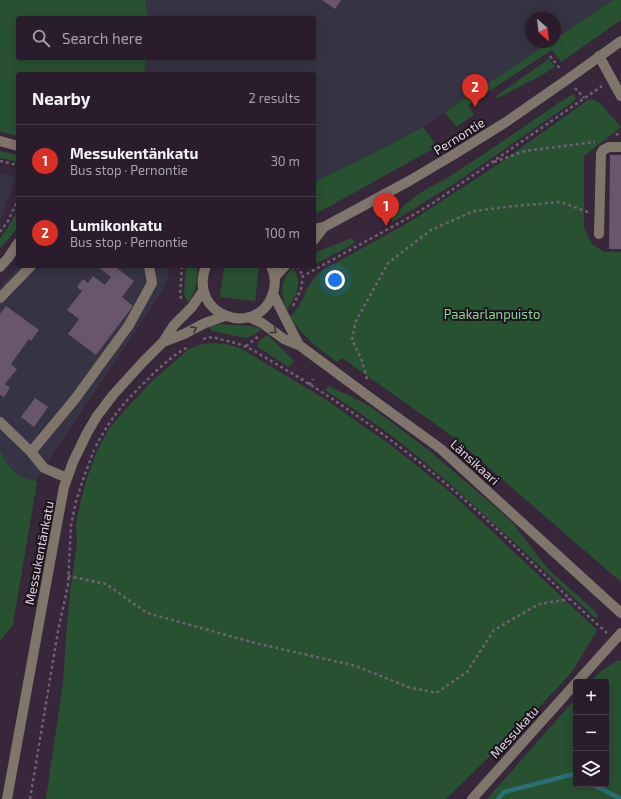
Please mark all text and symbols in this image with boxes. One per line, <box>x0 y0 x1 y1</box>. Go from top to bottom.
north arrow <box>525 12 561 48</box>
search box <box>16 16 316 60</box>
icon: search <box>30 27 52 49</box>
text: Search here <box>62 29 143 47</box>
pin: 2 <box>462 74 488 107</box>
text: Nearby <box>32 88 90 108</box>
text: 2 results <box>248 90 300 106</box>
street label: Pernontie <box>430 114 488 158</box>
text: Messukentänkatu <box>70 144 198 162</box>
text: 1 <box>42 153 48 169</box>
text: 30 m <box>271 153 300 169</box>
text: Bus stop · Pernontie <box>70 162 188 178</box>
pin: 1 <box>373 193 399 226</box>
text: Lumikonkatu <box>70 216 162 234</box>
text: 2 <box>41 225 49 241</box>
text: 100 m <box>265 225 300 241</box>
text: Bus stop · Pernontie <box>70 234 188 250</box>
your location <box>325 270 345 290</box>
park label: Paakarlanpuisto <box>444 306 540 322</box>
one-way arrow <box>190 326 197 334</box>
one-way arrow <box>270 326 277 334</box>
street label: Länsikaari <box>447 436 503 488</box>
street label: Messukentänkatu <box>21 500 57 606</box>
map controls <box>573 679 609 787</box>
button: + <box>573 679 609 715</box>
street label: Messukatu <box>486 702 542 762</box>
button: − <box>573 715 609 751</box>
button: layers <box>573 751 609 787</box>

